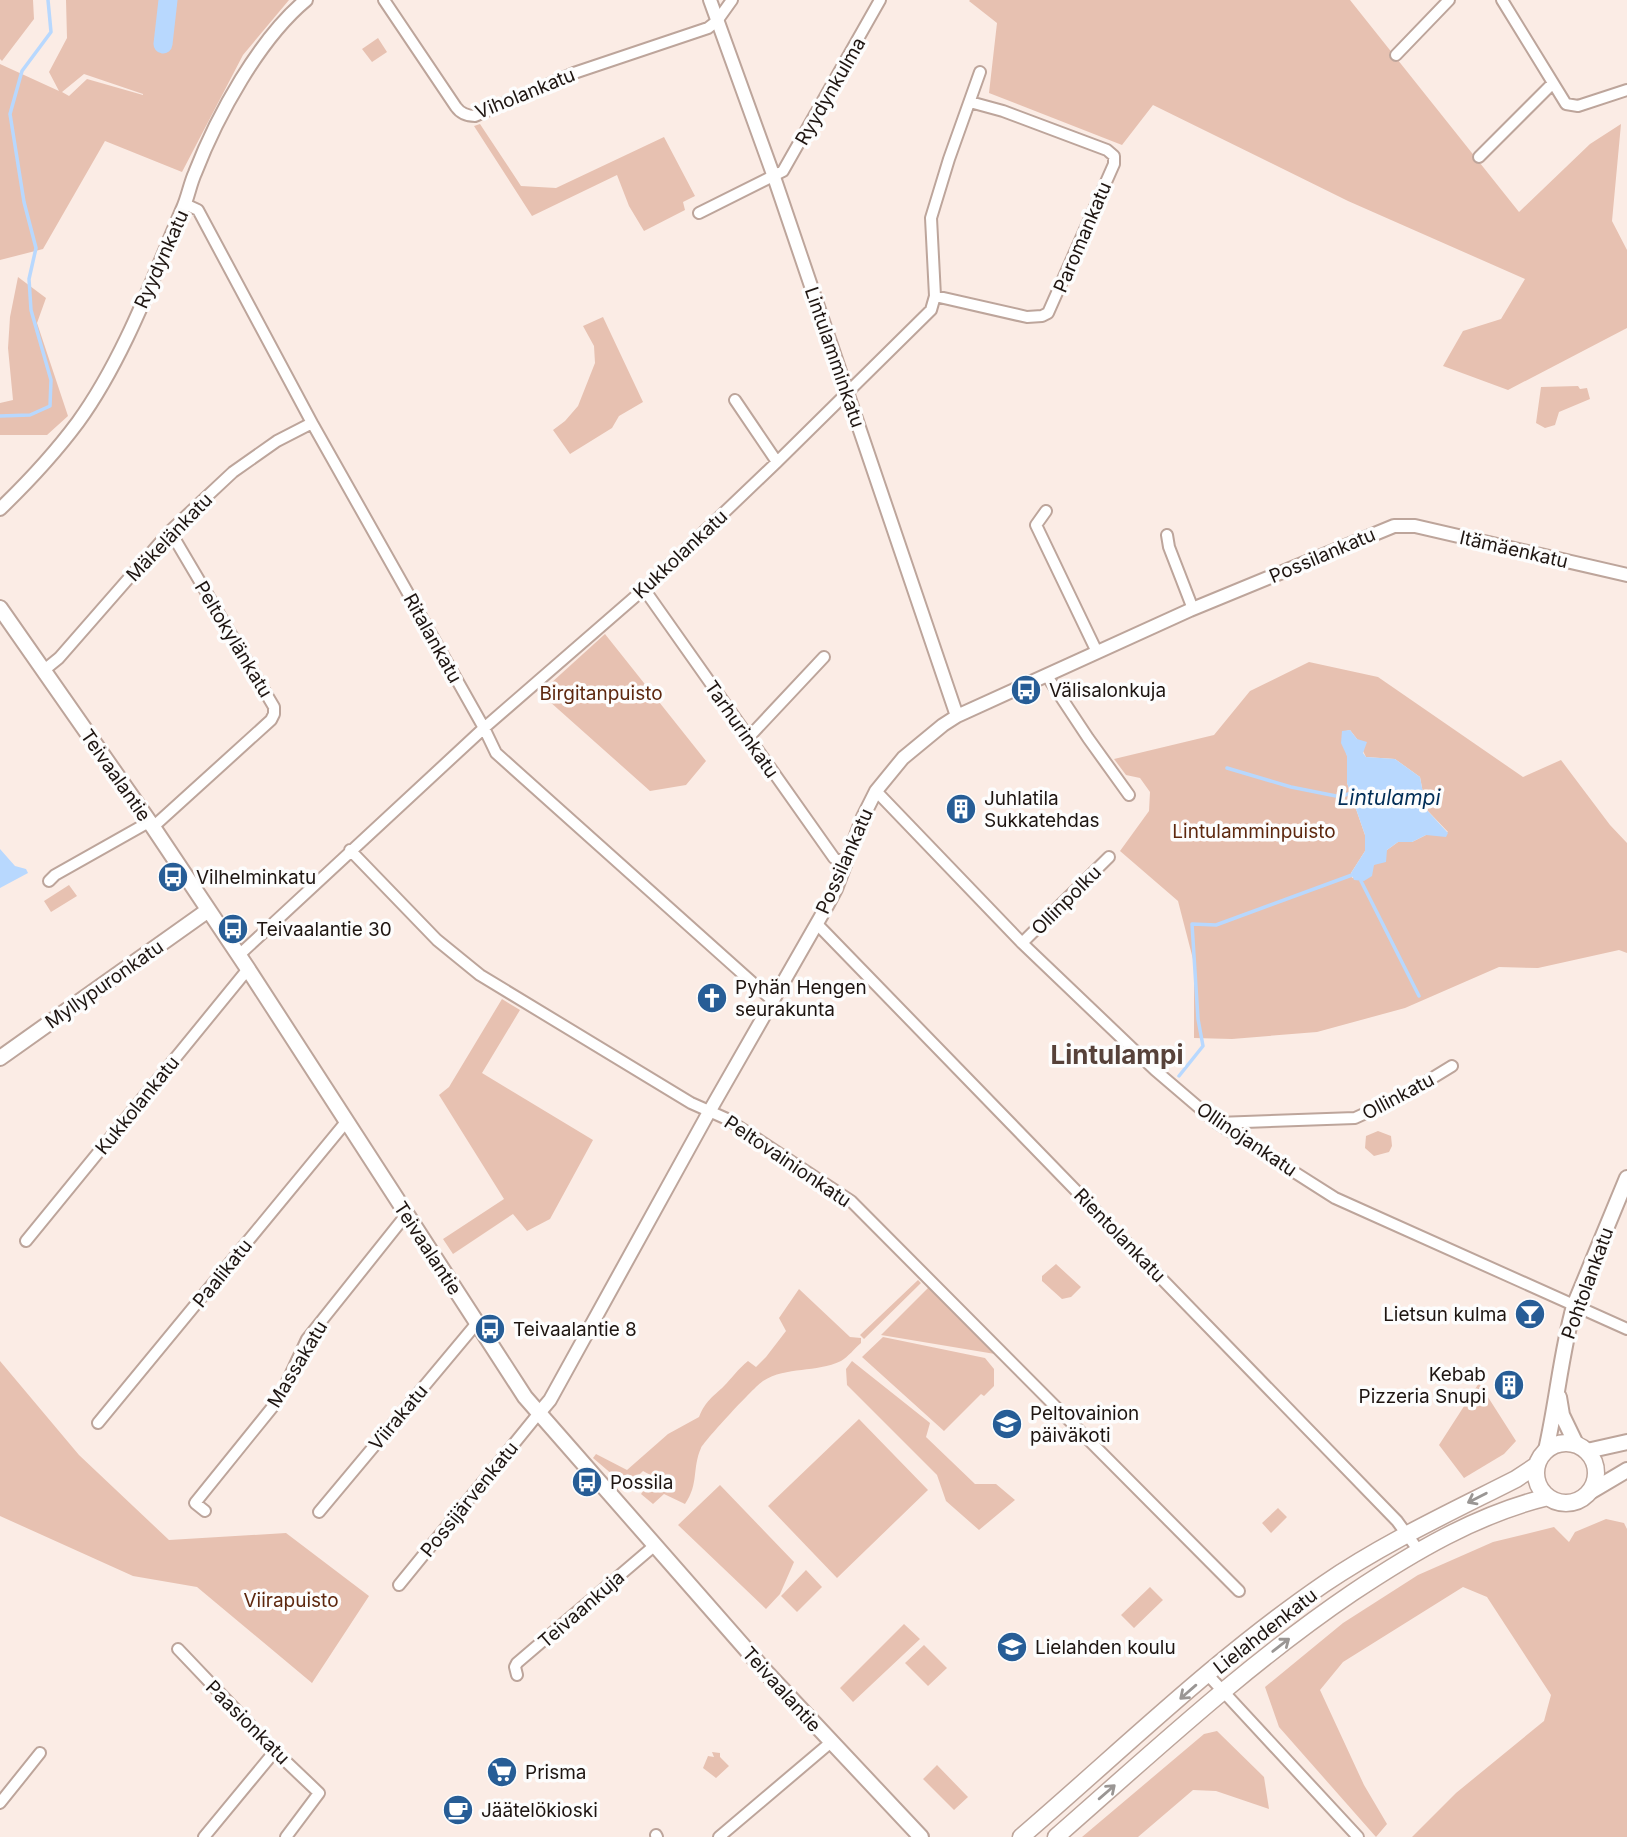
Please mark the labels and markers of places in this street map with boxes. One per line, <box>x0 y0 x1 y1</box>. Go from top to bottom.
bus stop icon: Välisalonkuja <box>1009 673 1043 707</box>
place label: Välisalonkuja <box>1049 679 1166 702</box>
place label: Juhlatila Sukkatehdas <box>984 787 1100 832</box>
building icon: Juhlatila Sukkatehdas <box>944 792 978 826</box>
bus stop icon: Vilhelminkatu <box>156 860 190 894</box>
place label: Vilhelminkatu <box>196 866 316 889</box>
bus stop icon: Teivaalantie 30 <box>216 912 250 946</box>
place label: Teivaalantie 30 <box>256 918 392 941</box>
place label: Pyhän Hengen seurakunta <box>735 976 867 1021</box>
church icon: Pyhän Hengen seurakunta <box>695 981 729 1015</box>
bar icon: Lietsun kulma <box>1513 1297 1547 1331</box>
place label: Lietsun kulma <box>1383 1303 1507 1326</box>
bus stop icon: Teivaalantie 8 <box>473 1312 507 1346</box>
place label: Teivaalantie 8 <box>513 1318 637 1341</box>
place label: Kebab Pizzeria Snupi <box>1359 1363 1486 1408</box>
building icon: Kebab Pizzeria Snupi <box>1492 1368 1526 1402</box>
place label: Peltovainion päiväkoti <box>1030 1402 1139 1447</box>
school or university icon: Peltovainion päiväkoti <box>990 1407 1024 1441</box>
bus stop icon: Possila <box>570 1465 604 1499</box>
place label: Possila <box>610 1471 673 1494</box>
school or university icon: Lielahden koulu <box>995 1630 1029 1664</box>
place label: Lielahden koulu <box>1035 1636 1176 1659</box>
supermarket icon: Prisma <box>485 1755 519 1789</box>
place label: Prisma <box>525 1761 587 1784</box>
cafe icon: Jäätelökioski <box>441 1793 475 1827</box>
place label: Jäätelökioski <box>481 1799 598 1822</box>

